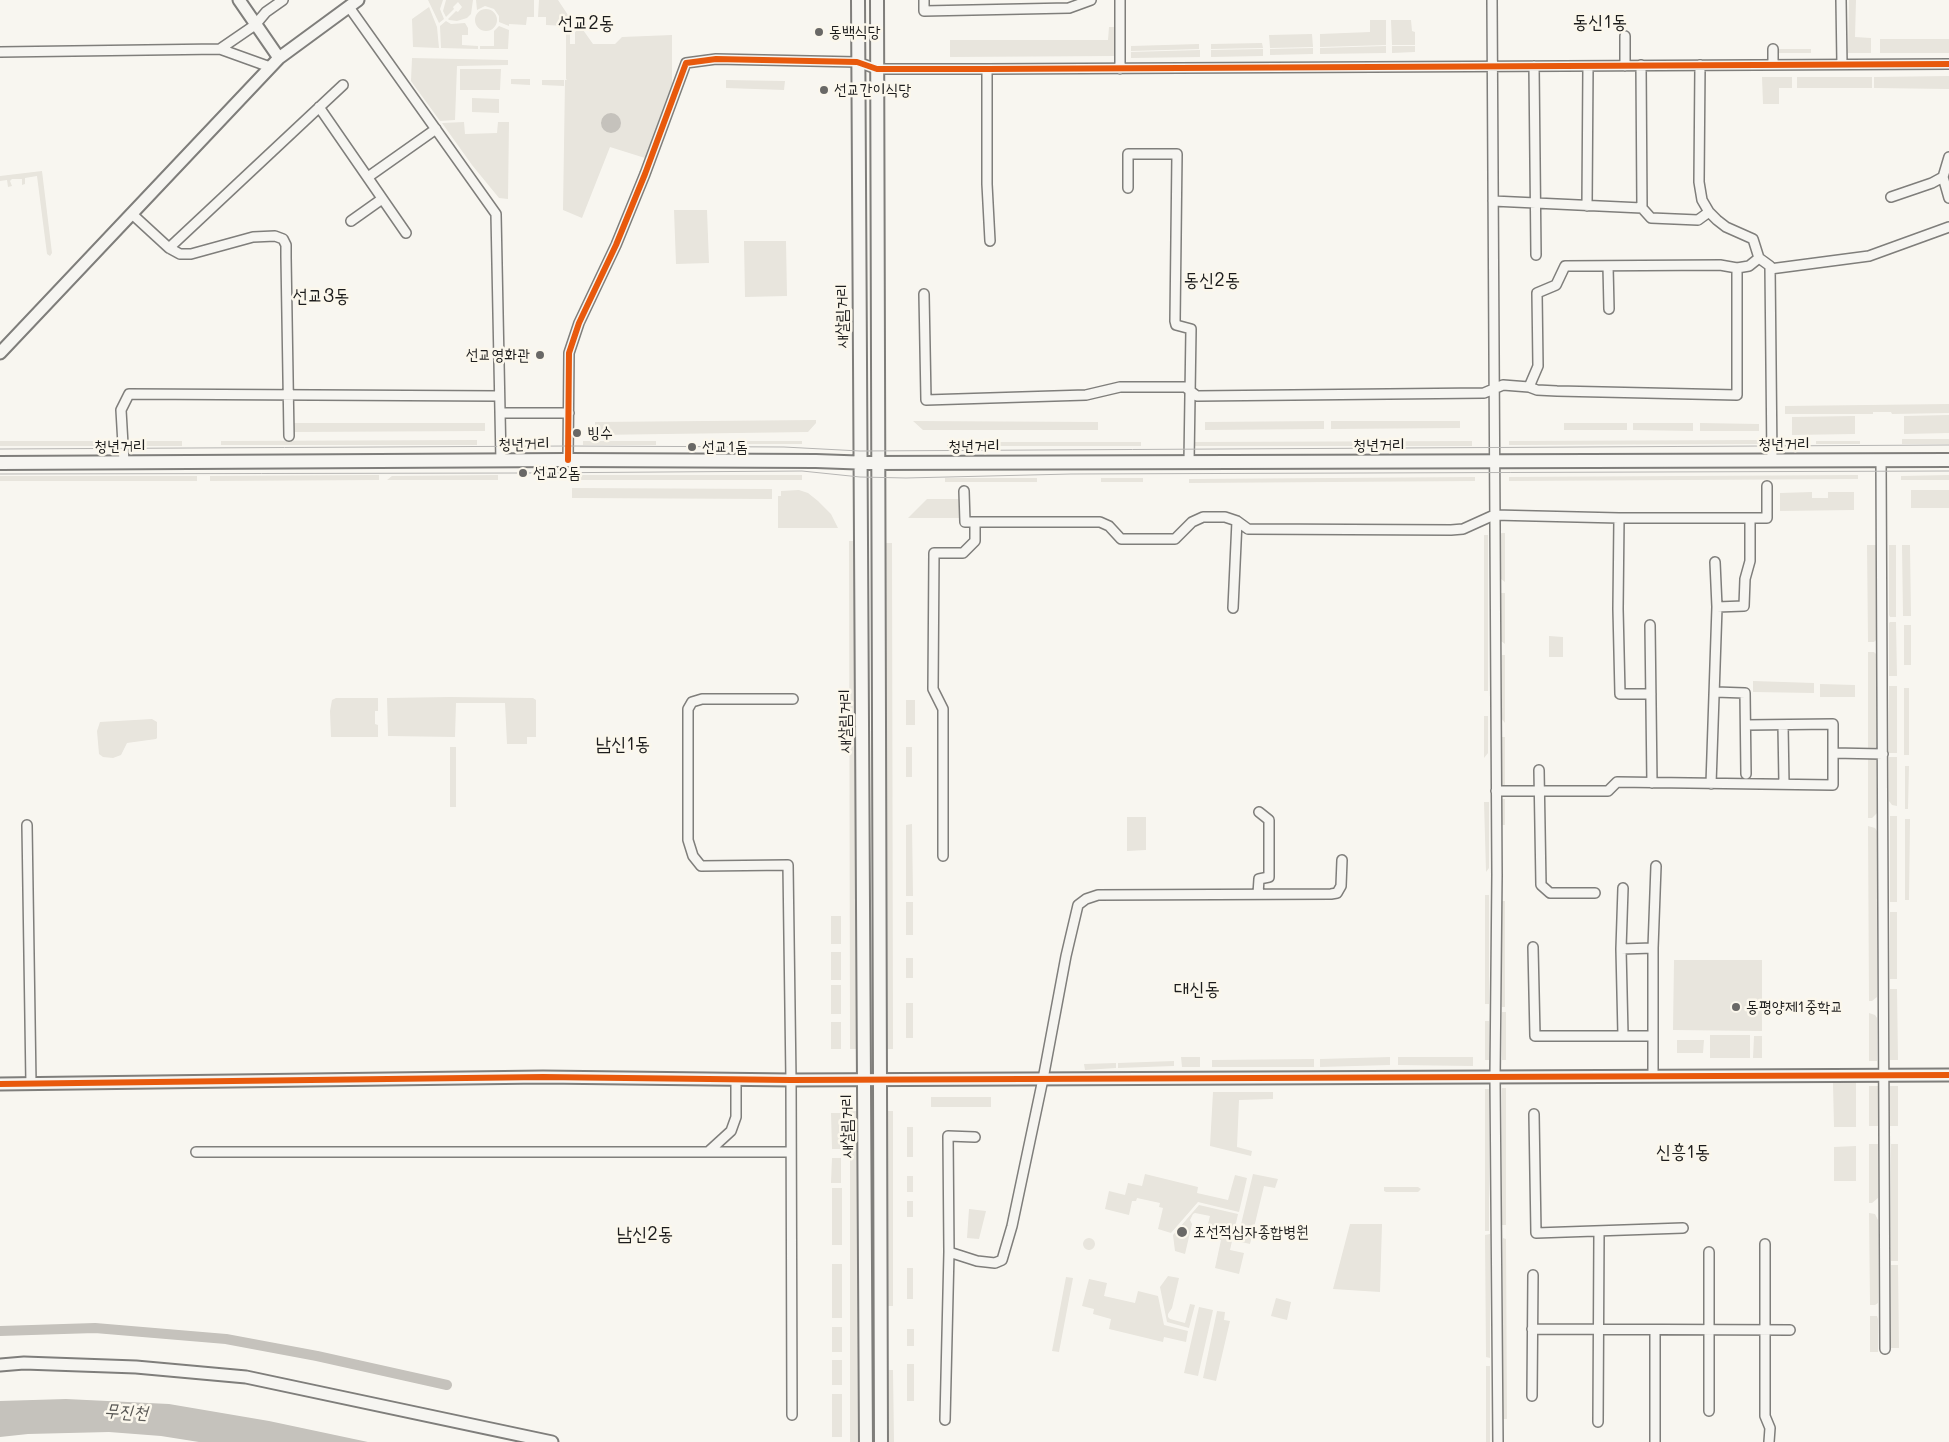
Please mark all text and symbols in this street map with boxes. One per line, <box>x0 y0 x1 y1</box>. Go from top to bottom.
district label: 동신1동 <box>1573 11 1627 33</box>
district label: 선교2동 <box>558 12 614 34</box>
place label: 동백식당 <box>829 22 881 42</box>
marker: 동백식당 <box>813 26 825 38</box>
place label: 선교간이식당 <box>834 80 911 100</box>
marker: 선교간이식당 <box>818 84 830 96</box>
district label: 동신2동 <box>1184 269 1240 291</box>
street label: 새살림거리 <box>832 284 852 348</box>
district label: 선교3동 <box>292 285 350 307</box>
place label: 선교영화관 <box>466 345 530 365</box>
marker: 선교영화관 <box>534 349 546 361</box>
place label: 빙수 <box>587 423 613 443</box>
marker: 빙수 <box>571 427 583 439</box>
street label: 청년거리 <box>498 434 550 454</box>
street label: 청년거리 <box>1758 434 1810 454</box>
street label: 청년거리 <box>1353 435 1405 455</box>
street label: 청년거리 <box>94 436 146 456</box>
street label: 청년거리 <box>948 436 1000 456</box>
place label: 선교1돔 <box>702 437 748 457</box>
marker: 선교1돔 <box>686 441 698 453</box>
place label: 선교2돔 <box>533 463 581 483</box>
marker: 선교2돔 <box>517 467 529 479</box>
street label: 새살림거리 <box>835 689 855 753</box>
district label: 남신1동 <box>596 733 650 755</box>
district label: 대신동 <box>1174 978 1220 1000</box>
place label: 동평양제1중학교 <box>1746 997 1843 1017</box>
marker: 동평양제1중학교 <box>1730 1001 1742 1013</box>
street label: 새살림거리 <box>837 1094 857 1158</box>
district label: 신흥1동 <box>1656 1141 1710 1163</box>
place label: 조선적십자종합병원 <box>1193 1222 1309 1242</box>
district label: 남신2동 <box>617 1223 673 1245</box>
marker: 조선적십자종합병원 <box>1175 1225 1189 1239</box>
water label: 무진천 <box>104 1400 148 1424</box>

